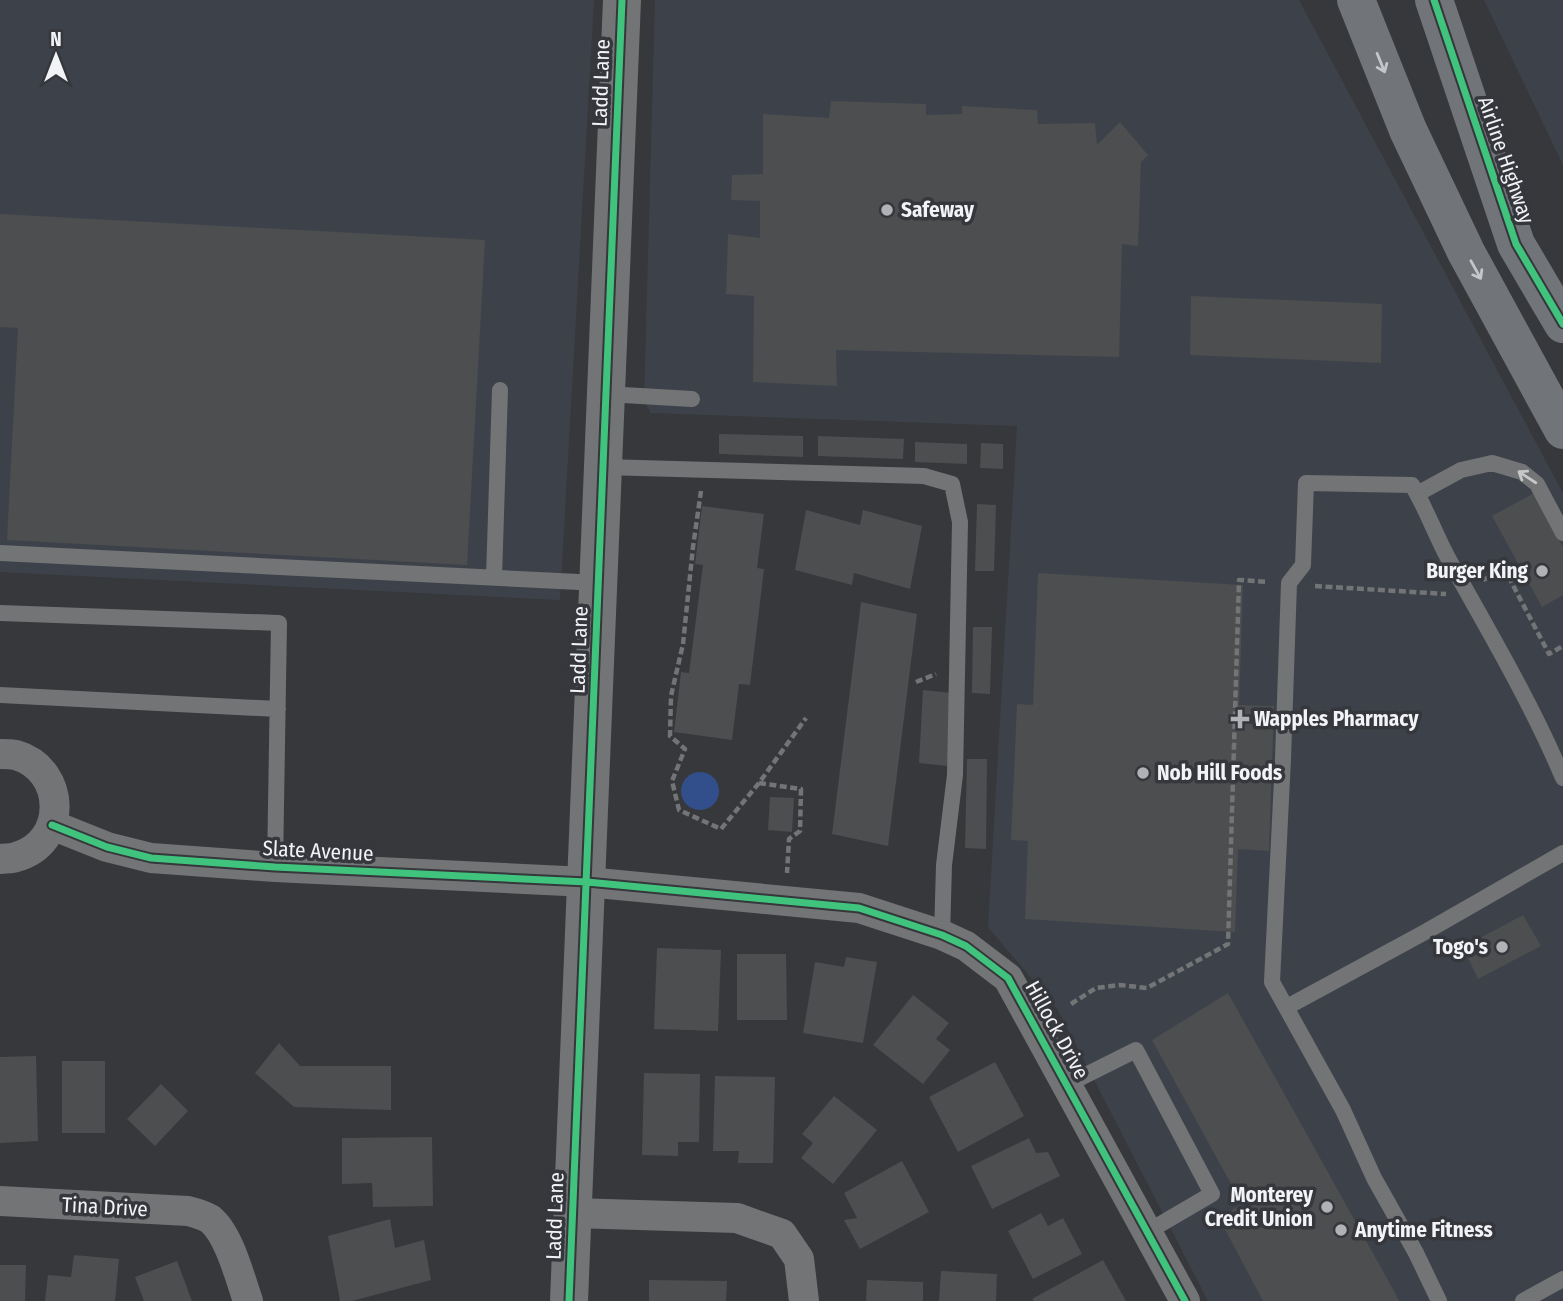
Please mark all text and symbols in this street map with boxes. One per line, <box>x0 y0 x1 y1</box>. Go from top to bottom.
north arrow <box>21 21 91 91</box>
text: N <box>50 28 62 51</box>
street label: Ladd Lane <box>586 39 616 127</box>
one-way arrow <box>1376 52 1389 74</box>
street label: Airline Highway <box>1472 93 1540 228</box>
place label: Safeway <box>901 197 975 223</box>
marker: Safeway <box>879 202 895 218</box>
one-way arrow <box>1470 259 1483 280</box>
one-way arrow <box>1518 469 1537 484</box>
place label: Burger King <box>1426 558 1529 584</box>
marker: Burger King <box>1534 563 1550 579</box>
street label: Ladd Lane <box>564 606 594 694</box>
place label: Wapples Pharmacy <box>1254 706 1419 732</box>
marker: Wapples Pharmacy <box>1232 711 1248 727</box>
place label: Nob Hill Foods <box>1157 760 1282 786</box>
marker: Nob Hill Foods <box>1135 765 1151 781</box>
street label: Slate Avenue <box>262 835 374 867</box>
place label: Togo's <box>1433 934 1488 960</box>
marker: Togo's <box>1494 939 1510 955</box>
street label: Hillock Drive <box>1019 976 1095 1084</box>
street label: Ladd Lane <box>540 1172 570 1260</box>
place label: Monterey Credit Union <box>1205 1182 1314 1232</box>
street label: Tina Drive <box>61 1192 149 1222</box>
marker: Monterey Credit Union <box>1319 1199 1335 1215</box>
place label: Anytime Fitness <box>1354 1217 1493 1243</box>
marker: Anytime Fitness <box>1333 1222 1349 1238</box>

